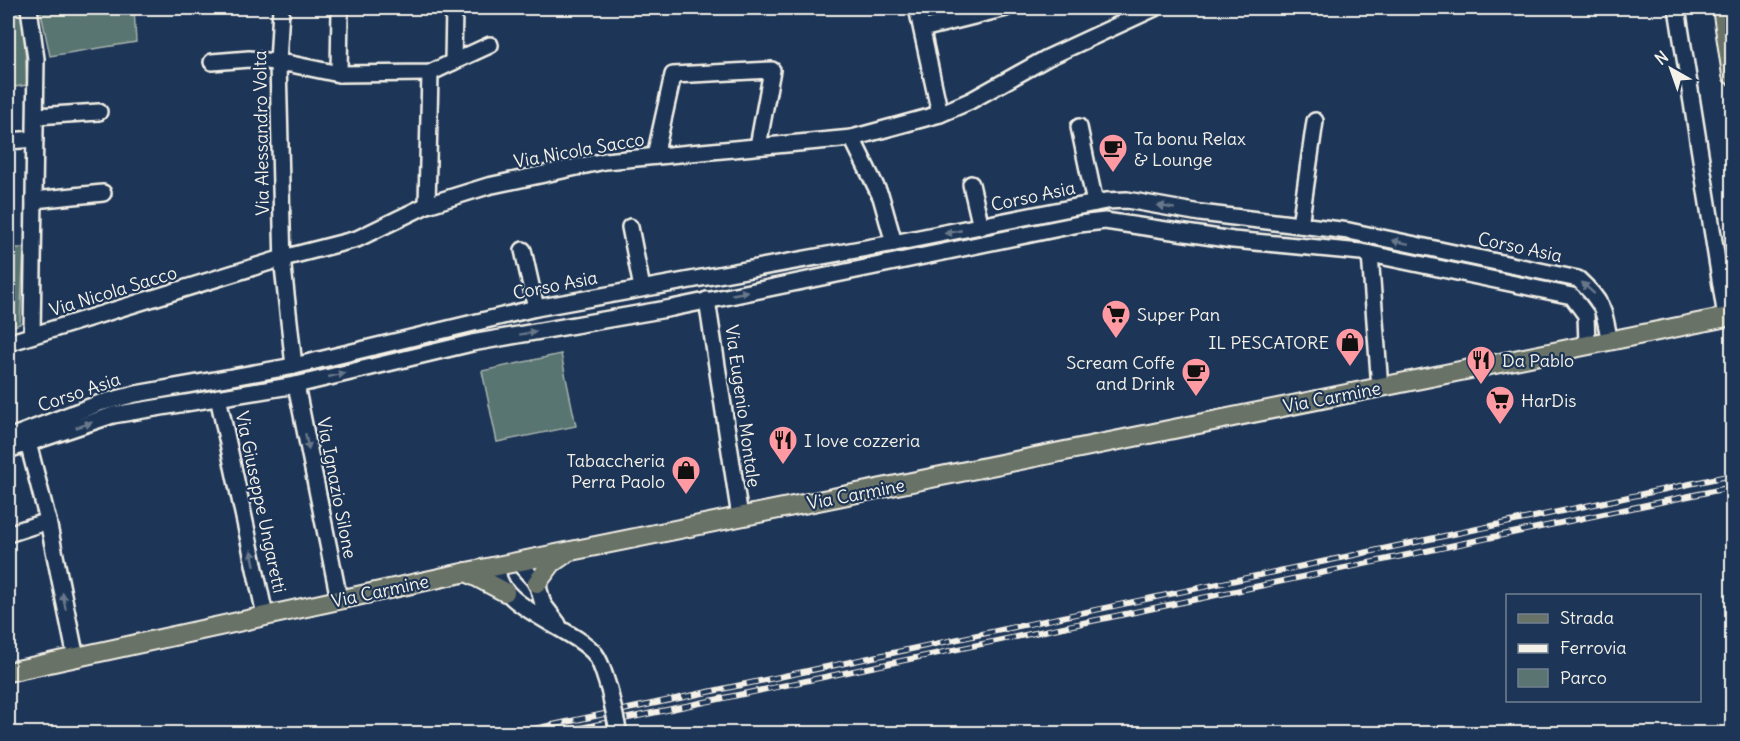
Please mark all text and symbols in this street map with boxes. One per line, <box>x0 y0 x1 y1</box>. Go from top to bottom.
north arrow <box>1641 39 1701 99</box>
text: N <box>1651 46 1672 69</box>
street label: Via Alessandro Volta <box>248 50 274 216</box>
street label: Via Nicola Sacco <box>512 127 646 173</box>
place label: Ta bonu Relax & Lounge <box>1134 127 1246 171</box>
cafe icon: Ta bonu Relax & Lounge <box>1097 132 1129 174</box>
street label: Corso Asia <box>989 176 1077 216</box>
one-way arrow <box>1156 202 1175 211</box>
street label: Corso Asia <box>1476 227 1564 267</box>
one-way arrow <box>944 228 963 237</box>
one-way arrow <box>1390 237 1409 246</box>
street label: Via Nicola Sacco <box>46 261 180 321</box>
street label: Corso Asia <box>511 266 599 304</box>
one-way arrow <box>1581 282 1596 295</box>
one-way arrow <box>730 288 749 297</box>
supermarket icon: Super Pan <box>1100 298 1132 340</box>
place label: Super Pan <box>1137 303 1220 326</box>
street label: Via Eugenio Montale <box>720 323 766 489</box>
shop icon: IL PESCATORE <box>1334 326 1366 368</box>
one-way arrow <box>518 328 537 337</box>
place label: IL PESCATORE <box>1208 331 1329 354</box>
restaurant icon: Da Pablo <box>1465 344 1497 386</box>
place label: Da Pablo <box>1502 349 1574 372</box>
place label: Scream Coffe and Drink <box>1066 351 1175 395</box>
cafe icon: Scream Coffe and Drink <box>1180 356 1212 398</box>
street label: Corso Asia <box>35 367 123 417</box>
one-way arrow <box>328 370 347 379</box>
street label: Via Carmine <box>1281 376 1383 418</box>
supermarket icon: HarDis <box>1484 384 1516 426</box>
place label: HarDis <box>1521 389 1576 412</box>
street label: Via Giuseppe Ungaretti <box>230 409 292 595</box>
street label: Via Ignazio Silone <box>312 415 362 561</box>
one-way arrow <box>75 419 93 429</box>
restaurant icon: I love cozzeria <box>767 424 799 466</box>
place label: I love cozzeria <box>804 429 920 452</box>
one-way arrow <box>303 433 313 451</box>
place label: Tabaccheria Perra Paolo <box>566 449 665 493</box>
shop icon: Tabaccheria Perra Paolo <box>670 454 702 496</box>
street label: Via Carmine <box>805 473 907 515</box>
one-way arrow <box>248 548 257 567</box>
street label: Via Carmine <box>329 569 431 613</box>
one-way arrow <box>59 591 68 610</box>
legend <box>1506 594 1701 702</box>
text: Strada <box>1560 606 1614 629</box>
text: Ferrovia <box>1560 636 1627 659</box>
text: Parco <box>1560 666 1607 689</box>

